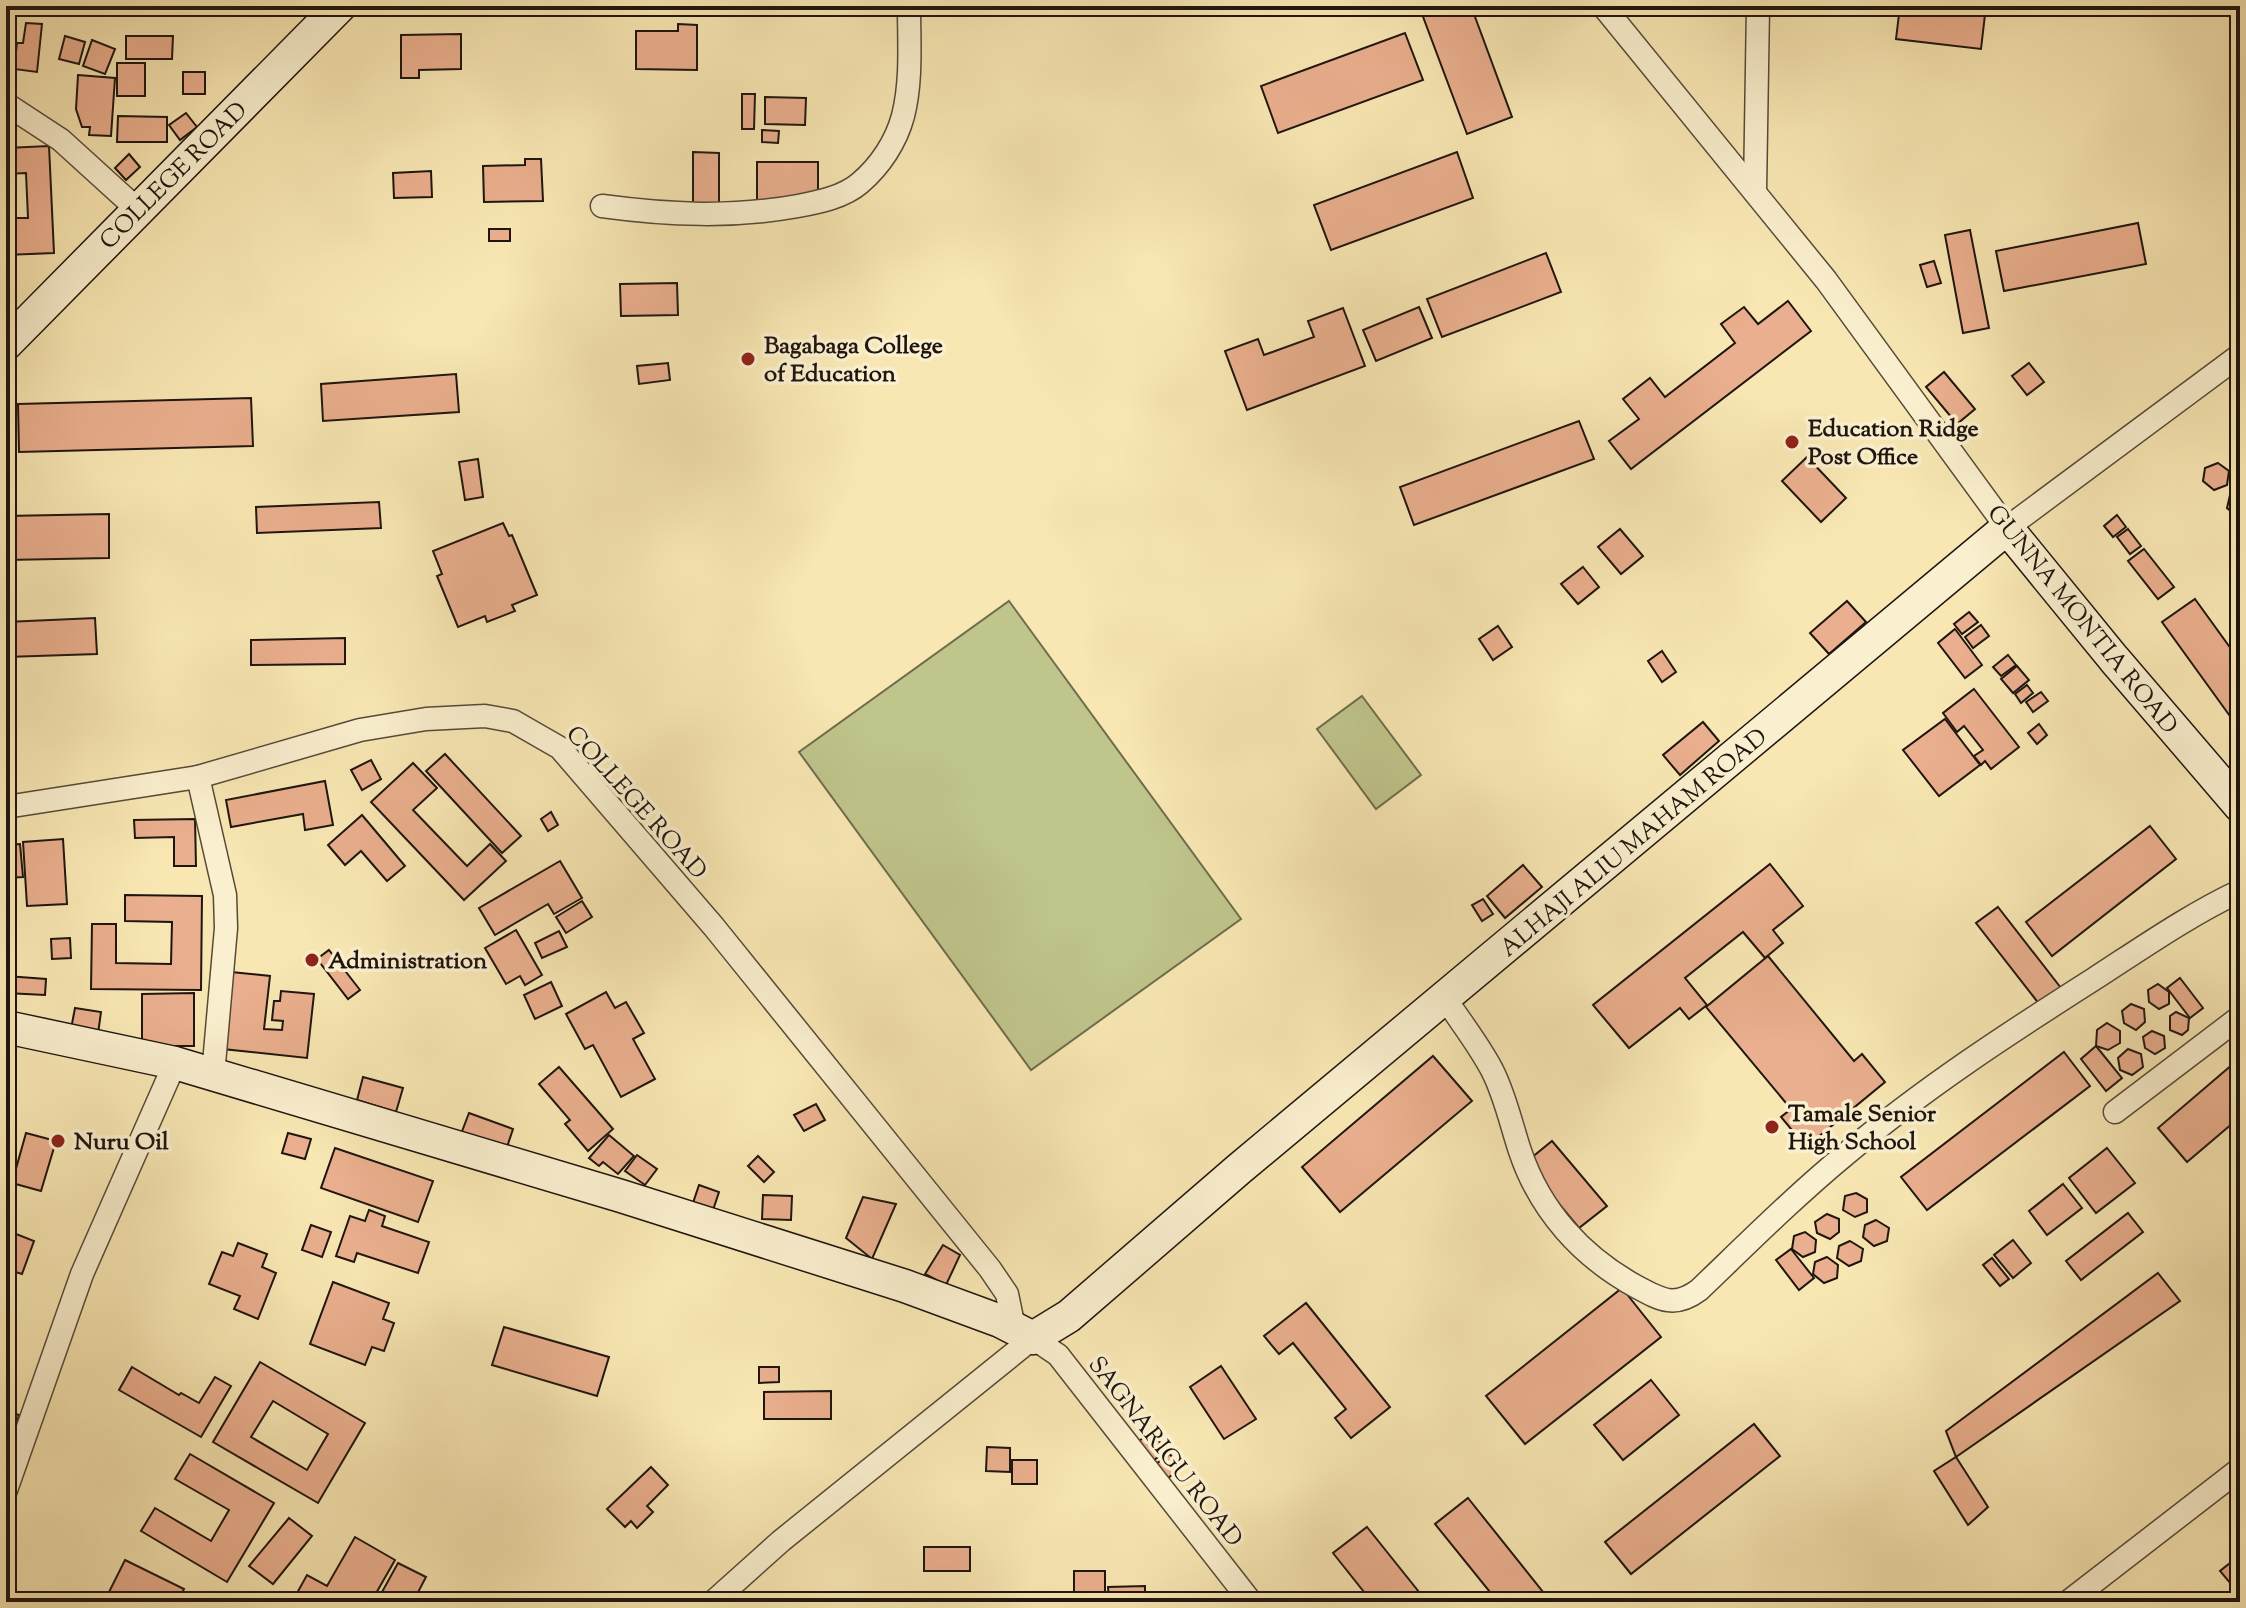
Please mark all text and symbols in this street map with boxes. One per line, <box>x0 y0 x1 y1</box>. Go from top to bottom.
street label: COLLEGE ROAD <box>93 95 256 258</box>
place label: Bagabaga College of Education <box>764 330 943 392</box>
marker: Bagabaga College of Education <box>739 350 757 368</box>
place label: Education Ridge Post Office <box>1808 413 1979 475</box>
marker: Education Ridge Post Office <box>1783 433 1801 451</box>
street label: GUNNA MONTIA ROAD <box>1978 498 2185 742</box>
street label: COLLEGE ROAD <box>557 719 714 888</box>
street label: ALHAJI ALIU MAHAM ROAD <box>1493 721 1775 966</box>
place label: Administration <box>328 945 488 979</box>
marker: Administration <box>303 951 321 969</box>
place label: Tamale Senior High School <box>1788 1098 1937 1160</box>
marker: Tamale Senior High School <box>1763 1118 1781 1136</box>
place label: Nuru Oil <box>74 1126 169 1160</box>
marker: Nuru Oil <box>49 1132 67 1150</box>
street label: SAGNARIGU ROAD <box>1079 1350 1250 1555</box>

